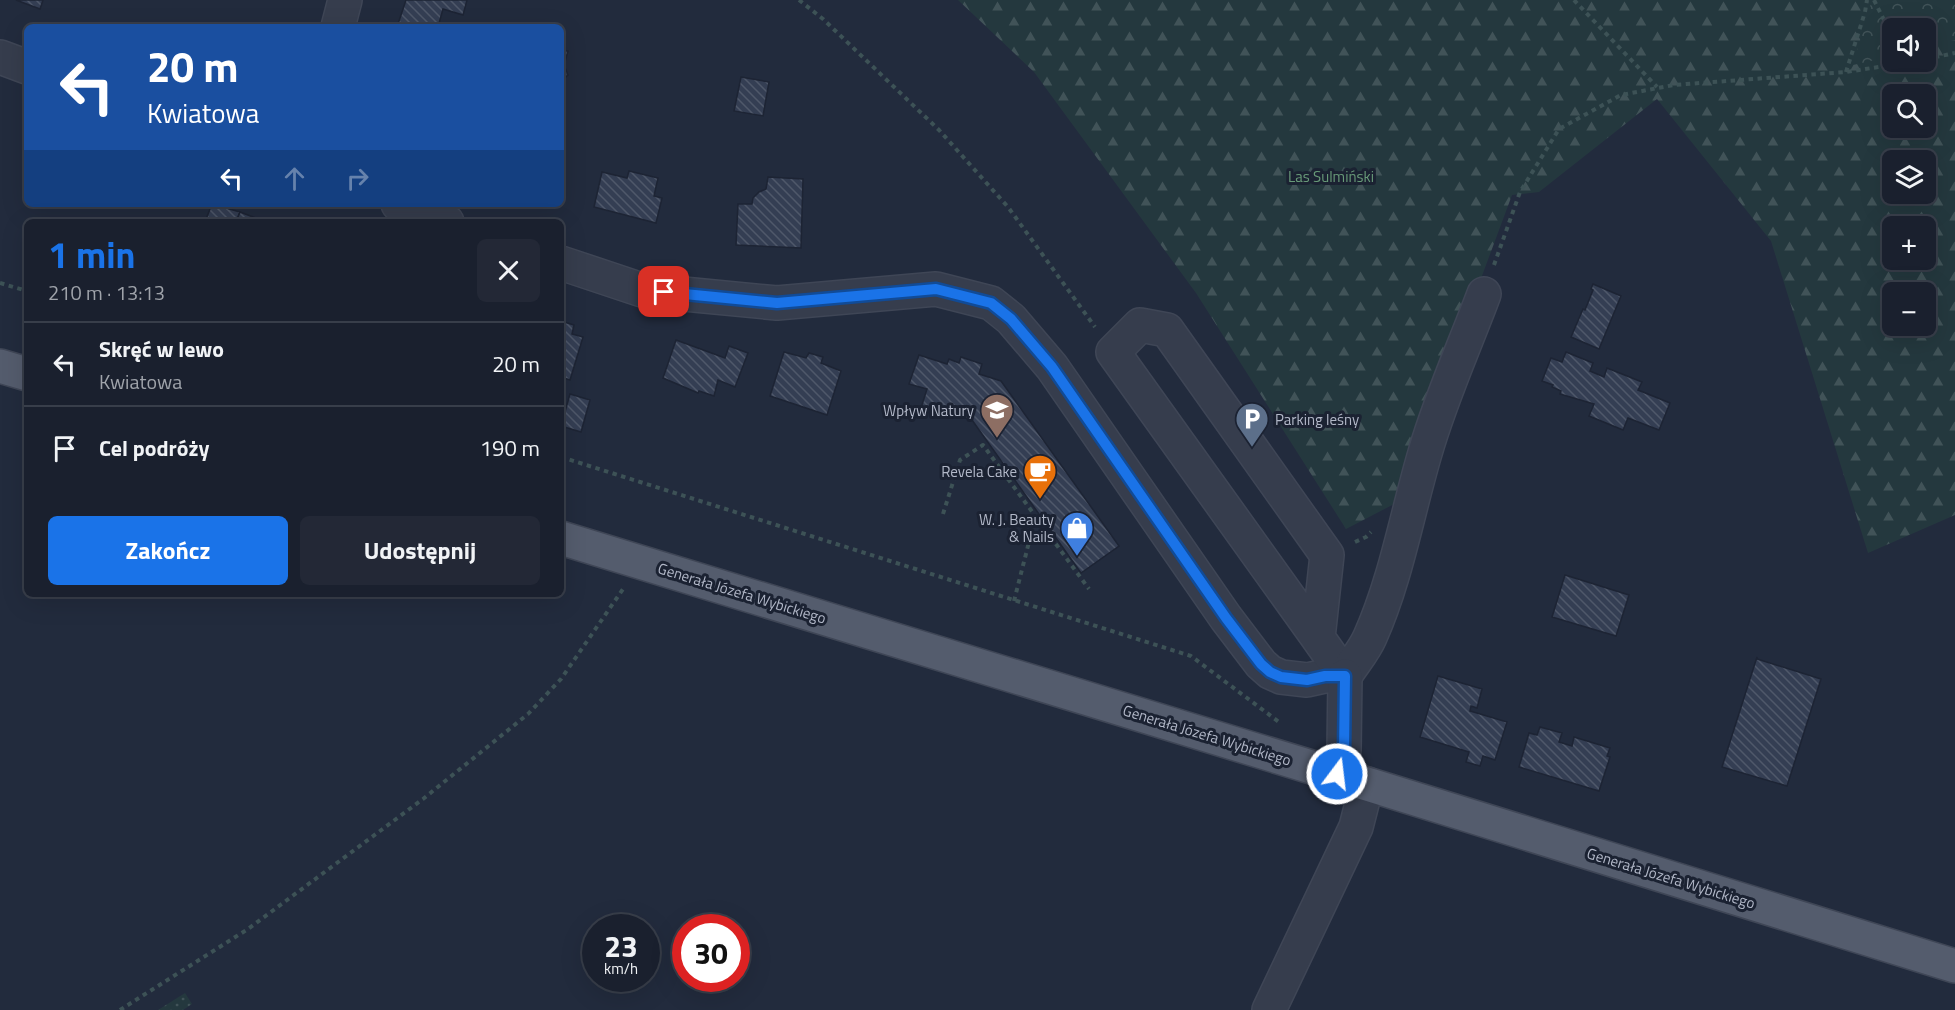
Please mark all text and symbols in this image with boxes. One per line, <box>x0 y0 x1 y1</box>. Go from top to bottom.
map controls <box>1882 18 1936 336</box>
button: sound <box>1882 18 1936 72</box>
text: 20 m <box>147 34 239 98</box>
icon: left <box>48 48 126 126</box>
button: search <box>1882 84 1936 138</box>
text: Kwiatowa <box>147 92 259 133</box>
button: layers <box>1882 150 1936 204</box>
icon: left <box>215 162 248 195</box>
icon: ahead <box>278 162 311 195</box>
icon: right <box>341 162 374 195</box>
park label: Las Sulmiński <box>1288 165 1374 188</box>
button: + <box>1882 216 1936 270</box>
text: 1 min <box>48 227 135 282</box>
button: close <box>477 239 540 302</box>
pin <box>638 266 689 317</box>
icon: arrive <box>647 275 680 308</box>
text: 210 m · 13:13 <box>48 277 165 308</box>
button: − <box>1882 282 1936 336</box>
text: Skręć w lewo <box>99 332 224 366</box>
text: 20 m <box>492 347 540 381</box>
icon: left <box>48 348 81 381</box>
text: Kwiatowa <box>99 366 182 397</box>
school or university icon: Wpływ Natury <box>979 392 1015 439</box>
place label: Wpływ Natury <box>883 399 974 422</box>
parking icon: Parking leśny <box>1234 401 1270 448</box>
place label: Parking leśny <box>1275 408 1359 431</box>
text: Cel podróży <box>99 431 209 465</box>
text: 190 m <box>480 431 540 465</box>
icon: arrive <box>48 432 81 465</box>
cafe icon: Revela Cake <box>1022 453 1058 500</box>
place label: Revela Cake <box>941 460 1017 483</box>
place label: W. J. Beauty & Nails <box>979 508 1054 548</box>
shop icon: W. J. Beauty & Nails <box>1059 510 1095 557</box>
button: Zakończ <box>48 516 288 585</box>
button: Udostępnij <box>300 516 540 585</box>
street label: Generała Józefa Wybickiego <box>655 556 829 630</box>
street label: Generała Józefa Wybickiego <box>1120 698 1294 772</box>
position arrow <box>1305 742 1369 806</box>
street label: Generała Józefa Wybickiego <box>1584 841 1758 915</box>
speed limit sign: 30 <box>672 914 750 992</box>
text: 23 <box>604 923 638 969</box>
text: km/h <box>604 957 638 980</box>

